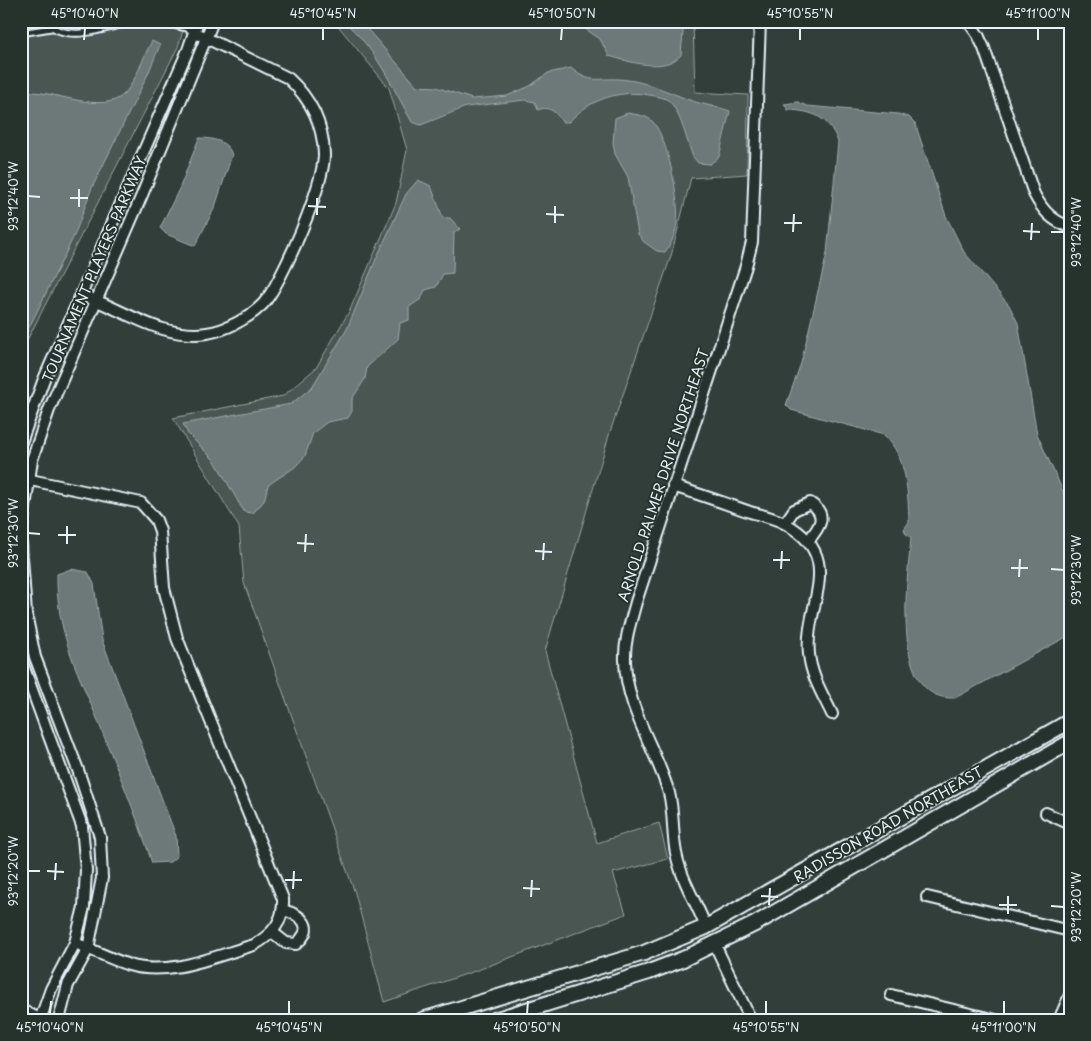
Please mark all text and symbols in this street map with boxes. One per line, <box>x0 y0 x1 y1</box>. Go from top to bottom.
text: 45°10'40"N <box>51 4 119 22</box>
text: 45°10'45"N <box>290 4 356 22</box>
text: 45°10'50"N <box>528 4 596 22</box>
text: 45°10'55"N <box>767 4 833 22</box>
text: 45°11'00"N <box>1006 4 1070 22</box>
street label: TOURNAMENT PLAYERS PARKWAY <box>37 153 151 385</box>
text: 93°12'40"W <box>4 160 22 231</box>
text: 93°12'40"W <box>1067 196 1085 267</box>
street label: ARNOLD PALMER DRIVE NORTHEAST <box>612 345 714 604</box>
text: 93°12'30"W <box>4 497 22 568</box>
text: 93°12'30"W <box>1067 534 1085 605</box>
street label: RADISSON ROAD NORTHEAST <box>789 761 987 887</box>
text: 93°12'20"W <box>4 835 22 906</box>
text: 93°12'20"W <box>1067 871 1085 942</box>
text: 45°10'40"N <box>16 1018 84 1036</box>
text: 45°10'45"N <box>256 1018 322 1036</box>
text: 45°10'50"N <box>493 1018 561 1036</box>
text: 45°10'55"N <box>733 1018 799 1036</box>
text: 45°11'00"N <box>972 1018 1036 1036</box>

